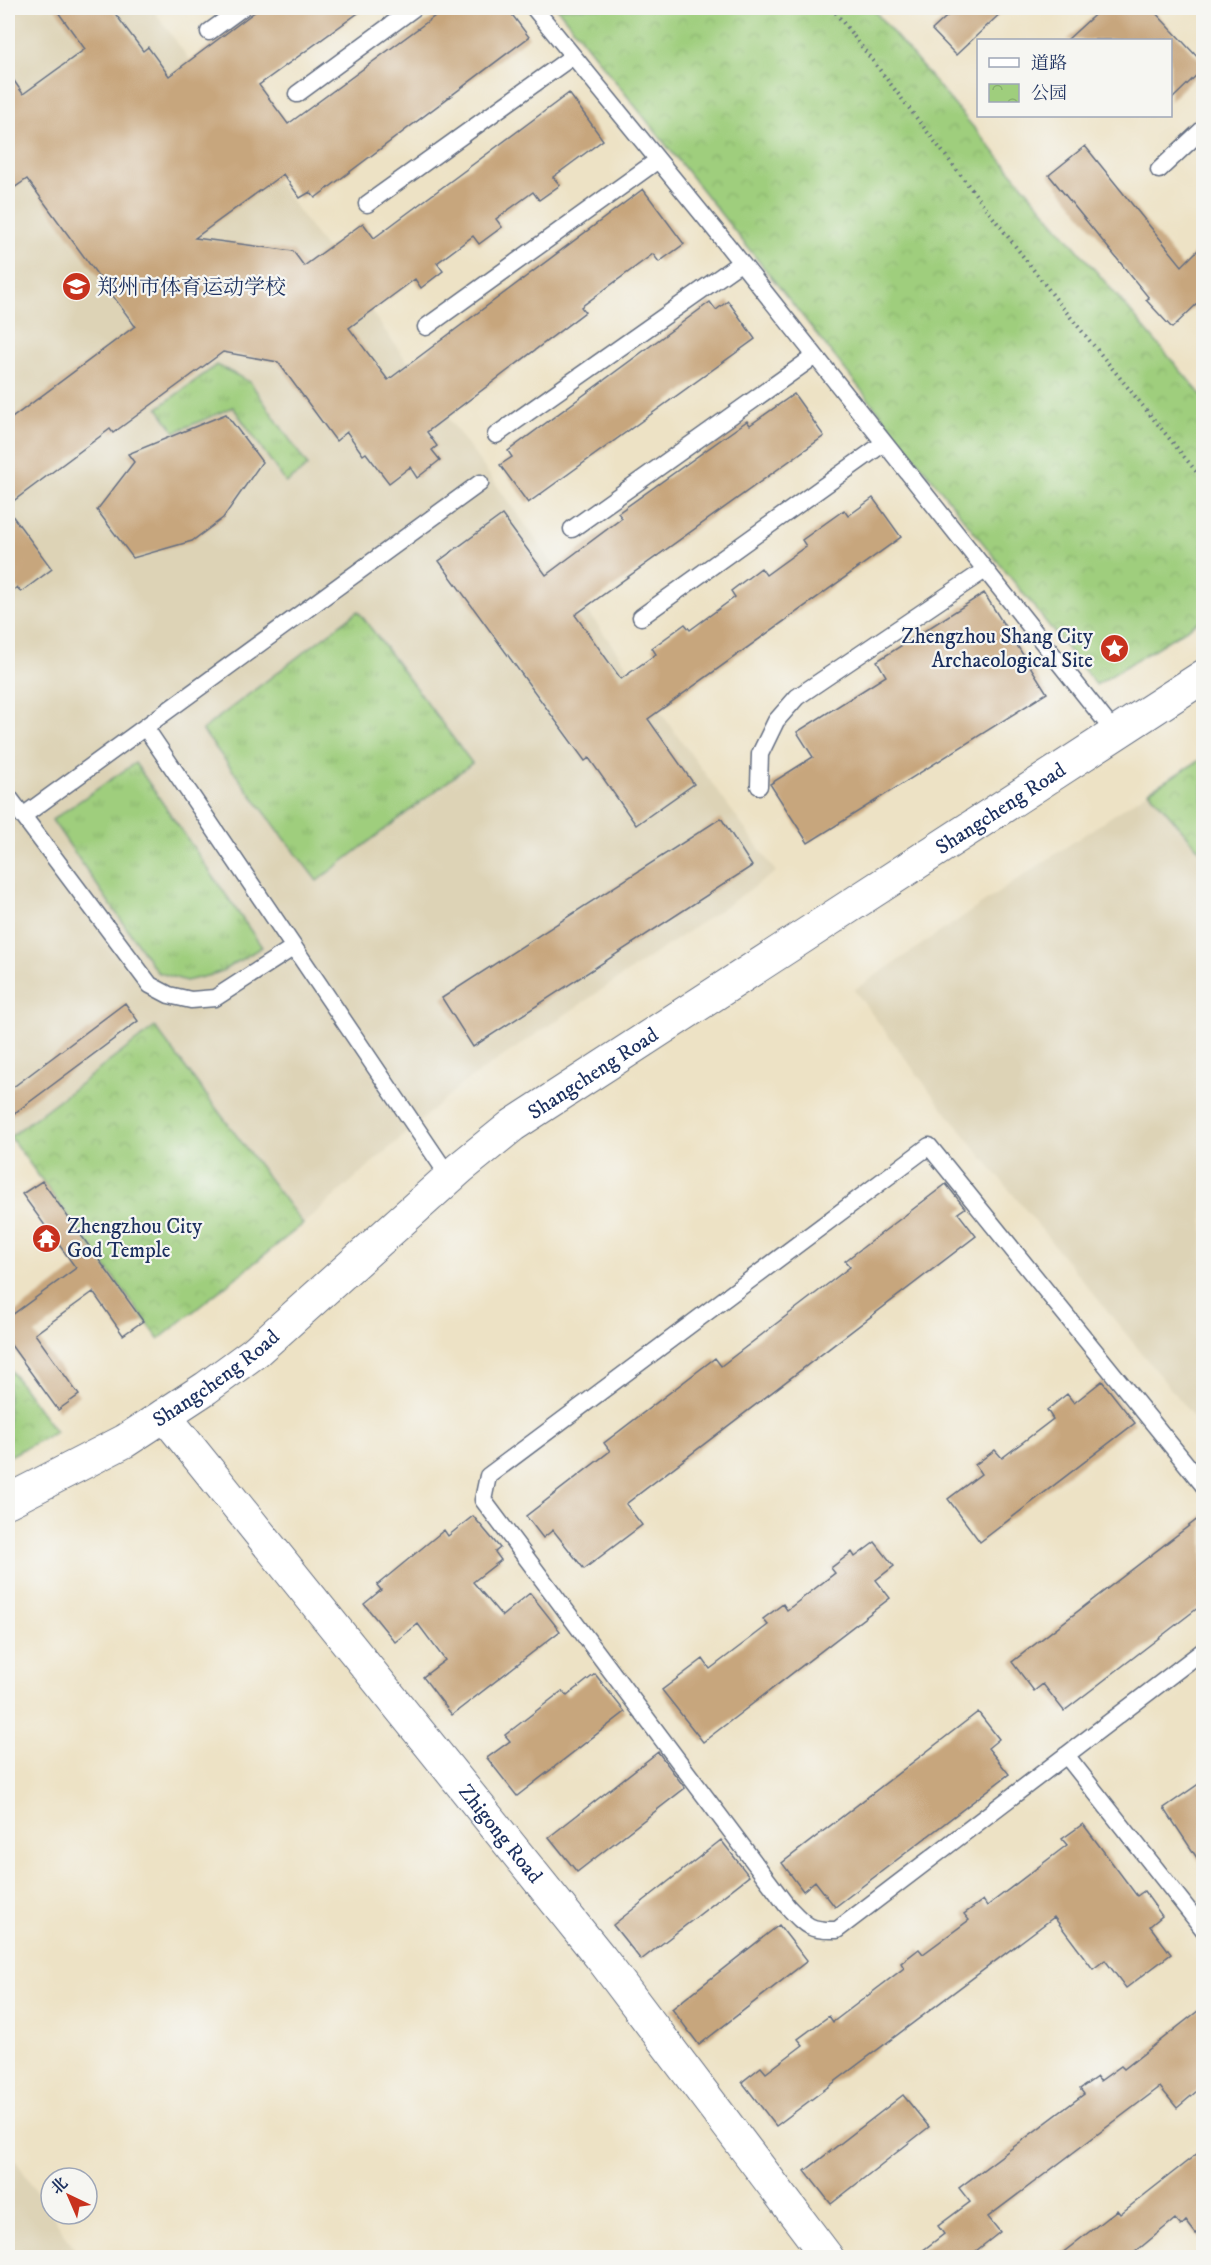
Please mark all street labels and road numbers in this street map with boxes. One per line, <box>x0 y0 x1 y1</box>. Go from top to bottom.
street label: Shangcheng Road <box>931 757 1071 861</box>
street label: Shangcheng Road <box>523 1022 664 1126</box>
street label: Shangcheng Road <box>148 1324 286 1433</box>
street label: Zhigong Road <box>452 1779 548 1889</box>

